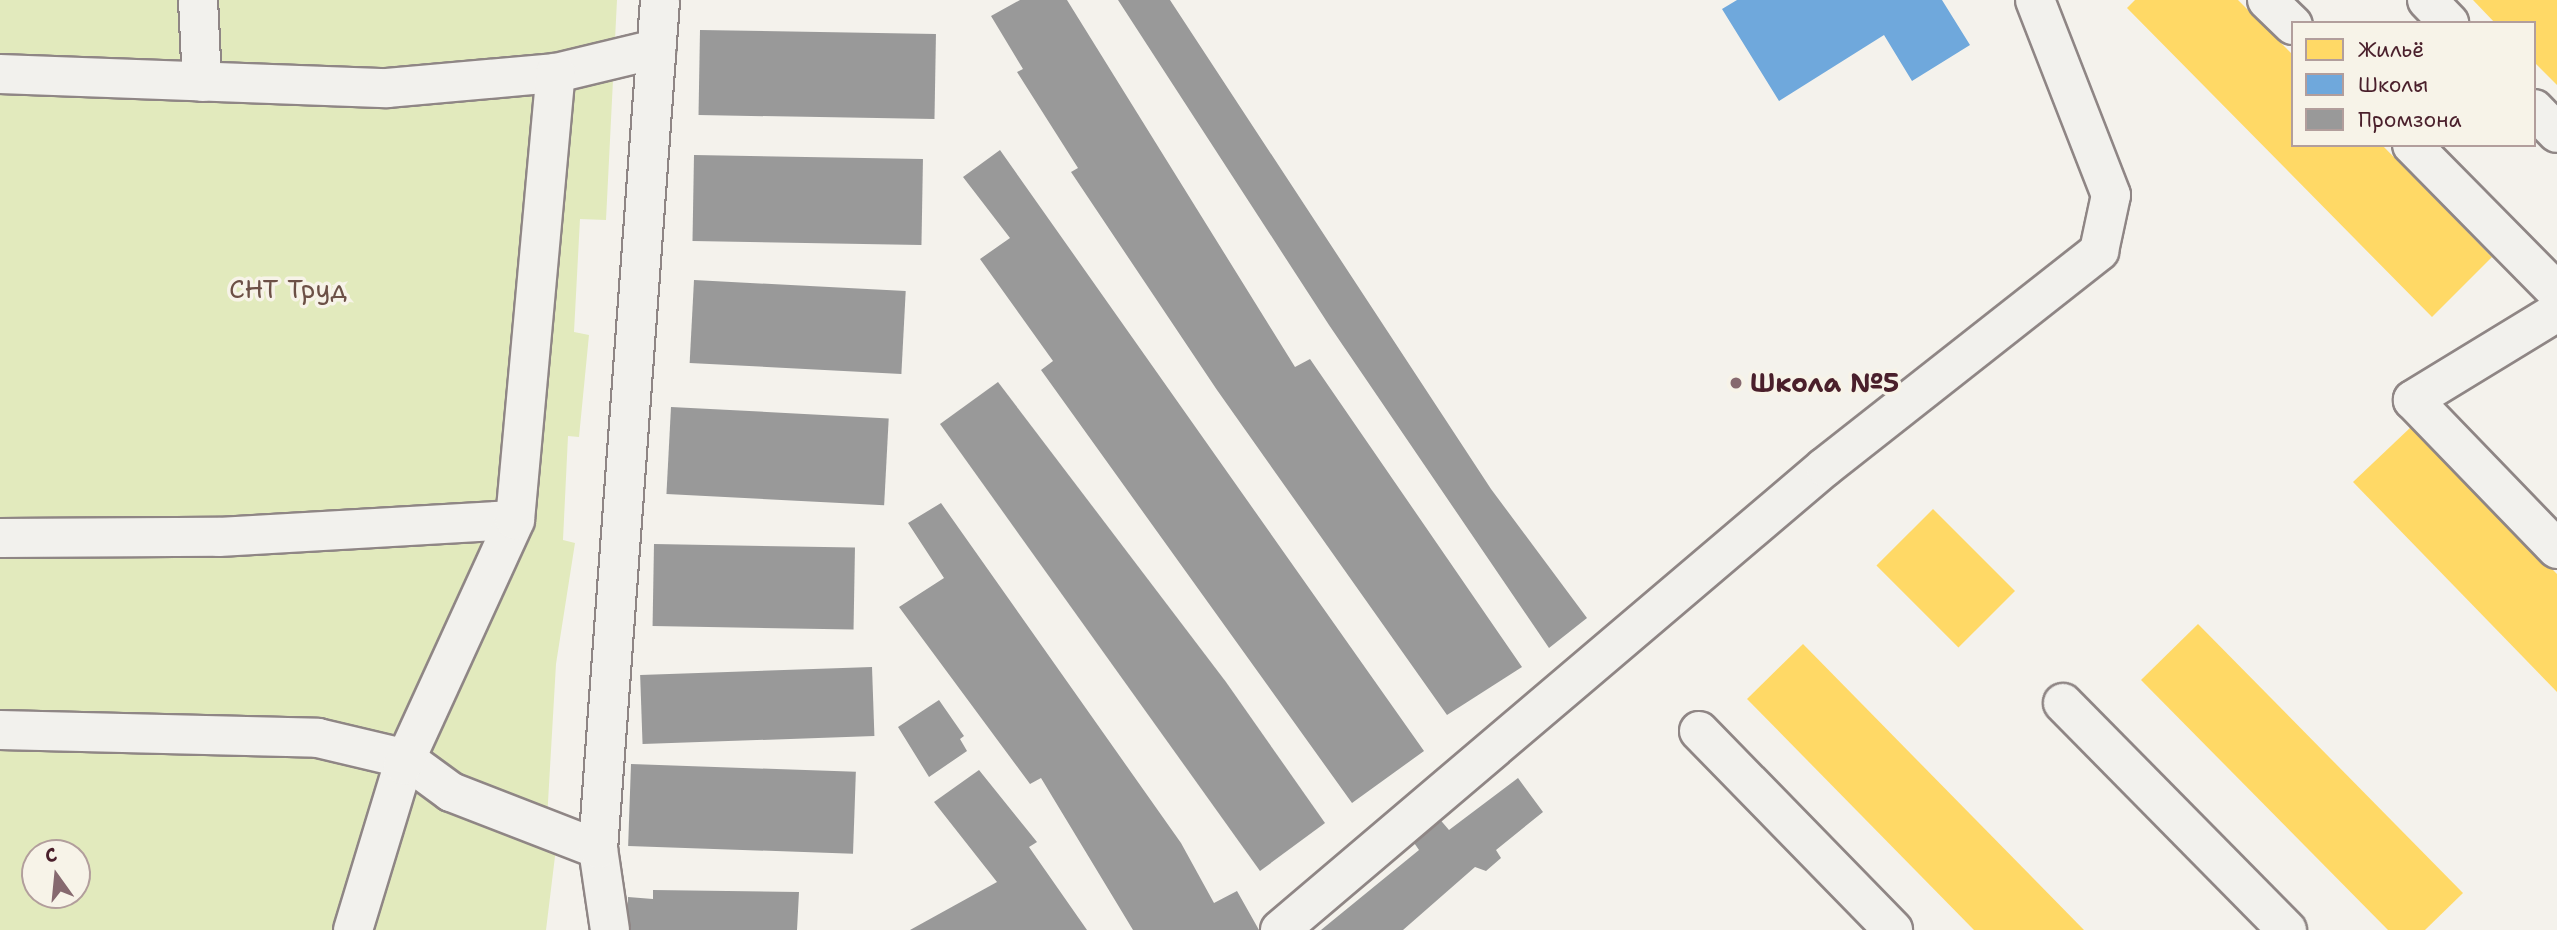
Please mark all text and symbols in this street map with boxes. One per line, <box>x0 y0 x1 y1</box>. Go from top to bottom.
legend <box>2291 21 2536 147</box>
text: Жильё <box>2358 36 2424 64</box>
text: Школы <box>2358 71 2428 99</box>
text: Промзона <box>2358 106 2461 134</box>
park label: СНТ Труд <box>229 273 347 305</box>
place label: Школа №5 <box>1750 367 1899 399</box>
marker: Школа №5 <box>1728 375 1744 391</box>
north arrow <box>21 839 91 909</box>
text: С <box>42 842 60 869</box>

